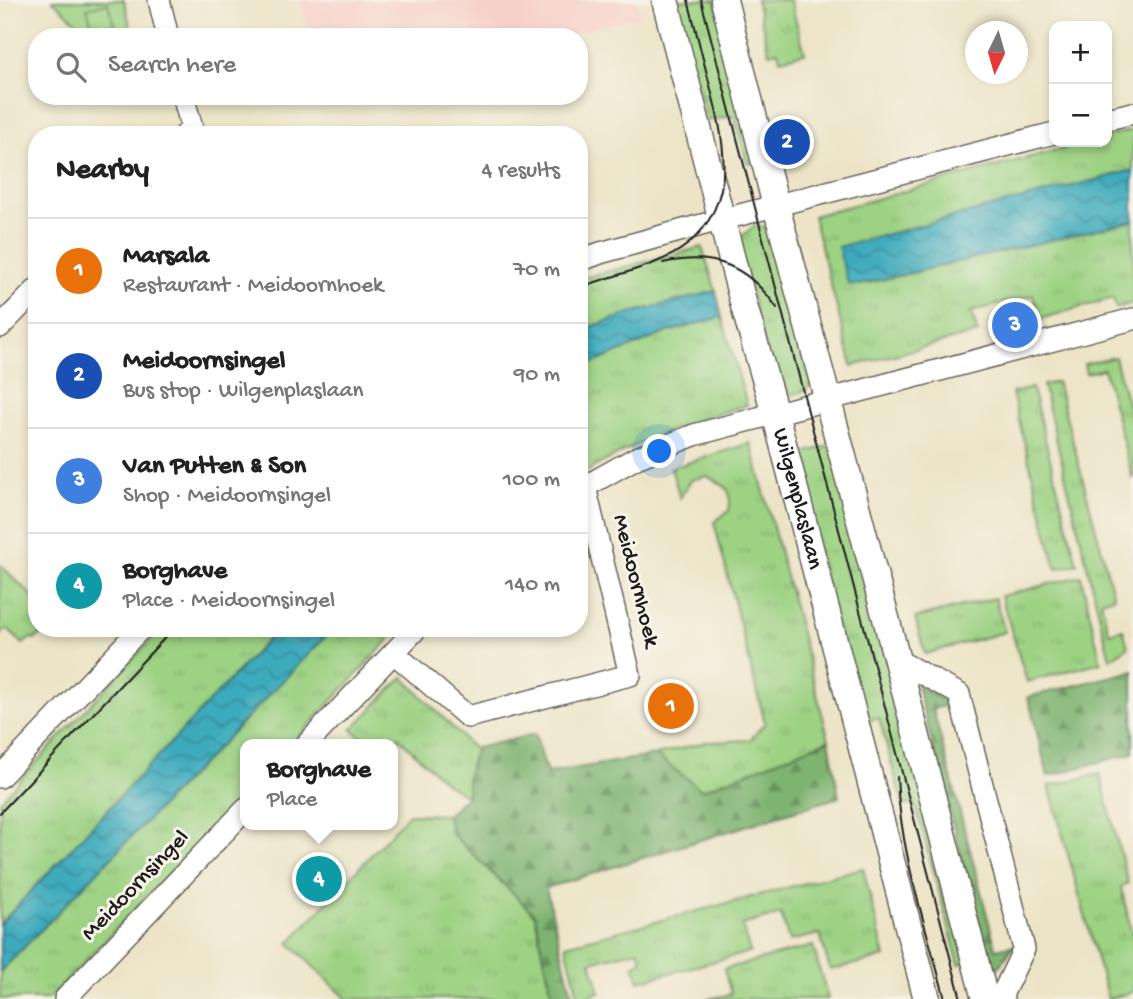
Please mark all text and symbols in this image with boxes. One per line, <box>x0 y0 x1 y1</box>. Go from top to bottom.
north arrow <box>965 21 1028 84</box>
map controls <box>1049 21 1112 147</box>
button: + <box>1049 21 1112 84</box>
search box <box>28 28 588 105</box>
icon: search <box>52 48 90 86</box>
text: Search here <box>108 51 236 82</box>
button: − <box>1049 84 1112 147</box>
pin: 2 <box>764 116 810 168</box>
text: Nearby <box>56 154 149 189</box>
text: 4 results <box>481 158 560 185</box>
text: Marsala <box>123 242 209 273</box>
text: 1 <box>74 257 84 284</box>
text: 70 m <box>513 257 560 284</box>
text: Restaurant · Meidoornhoek <box>123 273 383 300</box>
pin: 3 <box>992 299 1038 351</box>
text: Meidoornsingel <box>123 347 285 378</box>
text: 2 <box>73 362 85 389</box>
text: 90 m <box>514 362 560 389</box>
text: Bus stop · Wilgenplaslaan <box>123 378 363 405</box>
street label: Wilgenplaslaan <box>766 425 828 572</box>
your location <box>642 434 676 468</box>
text: Van Putten & Son <box>123 452 306 483</box>
text: 3 <box>73 467 85 494</box>
text: 100 m <box>503 467 560 494</box>
text: Shop · Meidoornsingel <box>123 483 331 510</box>
street label: Meidoornhoek <box>605 512 665 653</box>
text: Borghave <box>123 557 227 588</box>
text: 4 <box>74 572 84 599</box>
text: 140 m <box>505 572 560 599</box>
text: Place · Meidoornsingel <box>123 588 335 615</box>
pin: 1 <box>648 680 694 732</box>
popup <box>240 739 398 830</box>
text: Borghave <box>267 756 371 787</box>
text: Place <box>267 787 317 814</box>
street label: Meidoornsingel <box>76 825 196 947</box>
pin: 4 <box>296 853 342 905</box>

